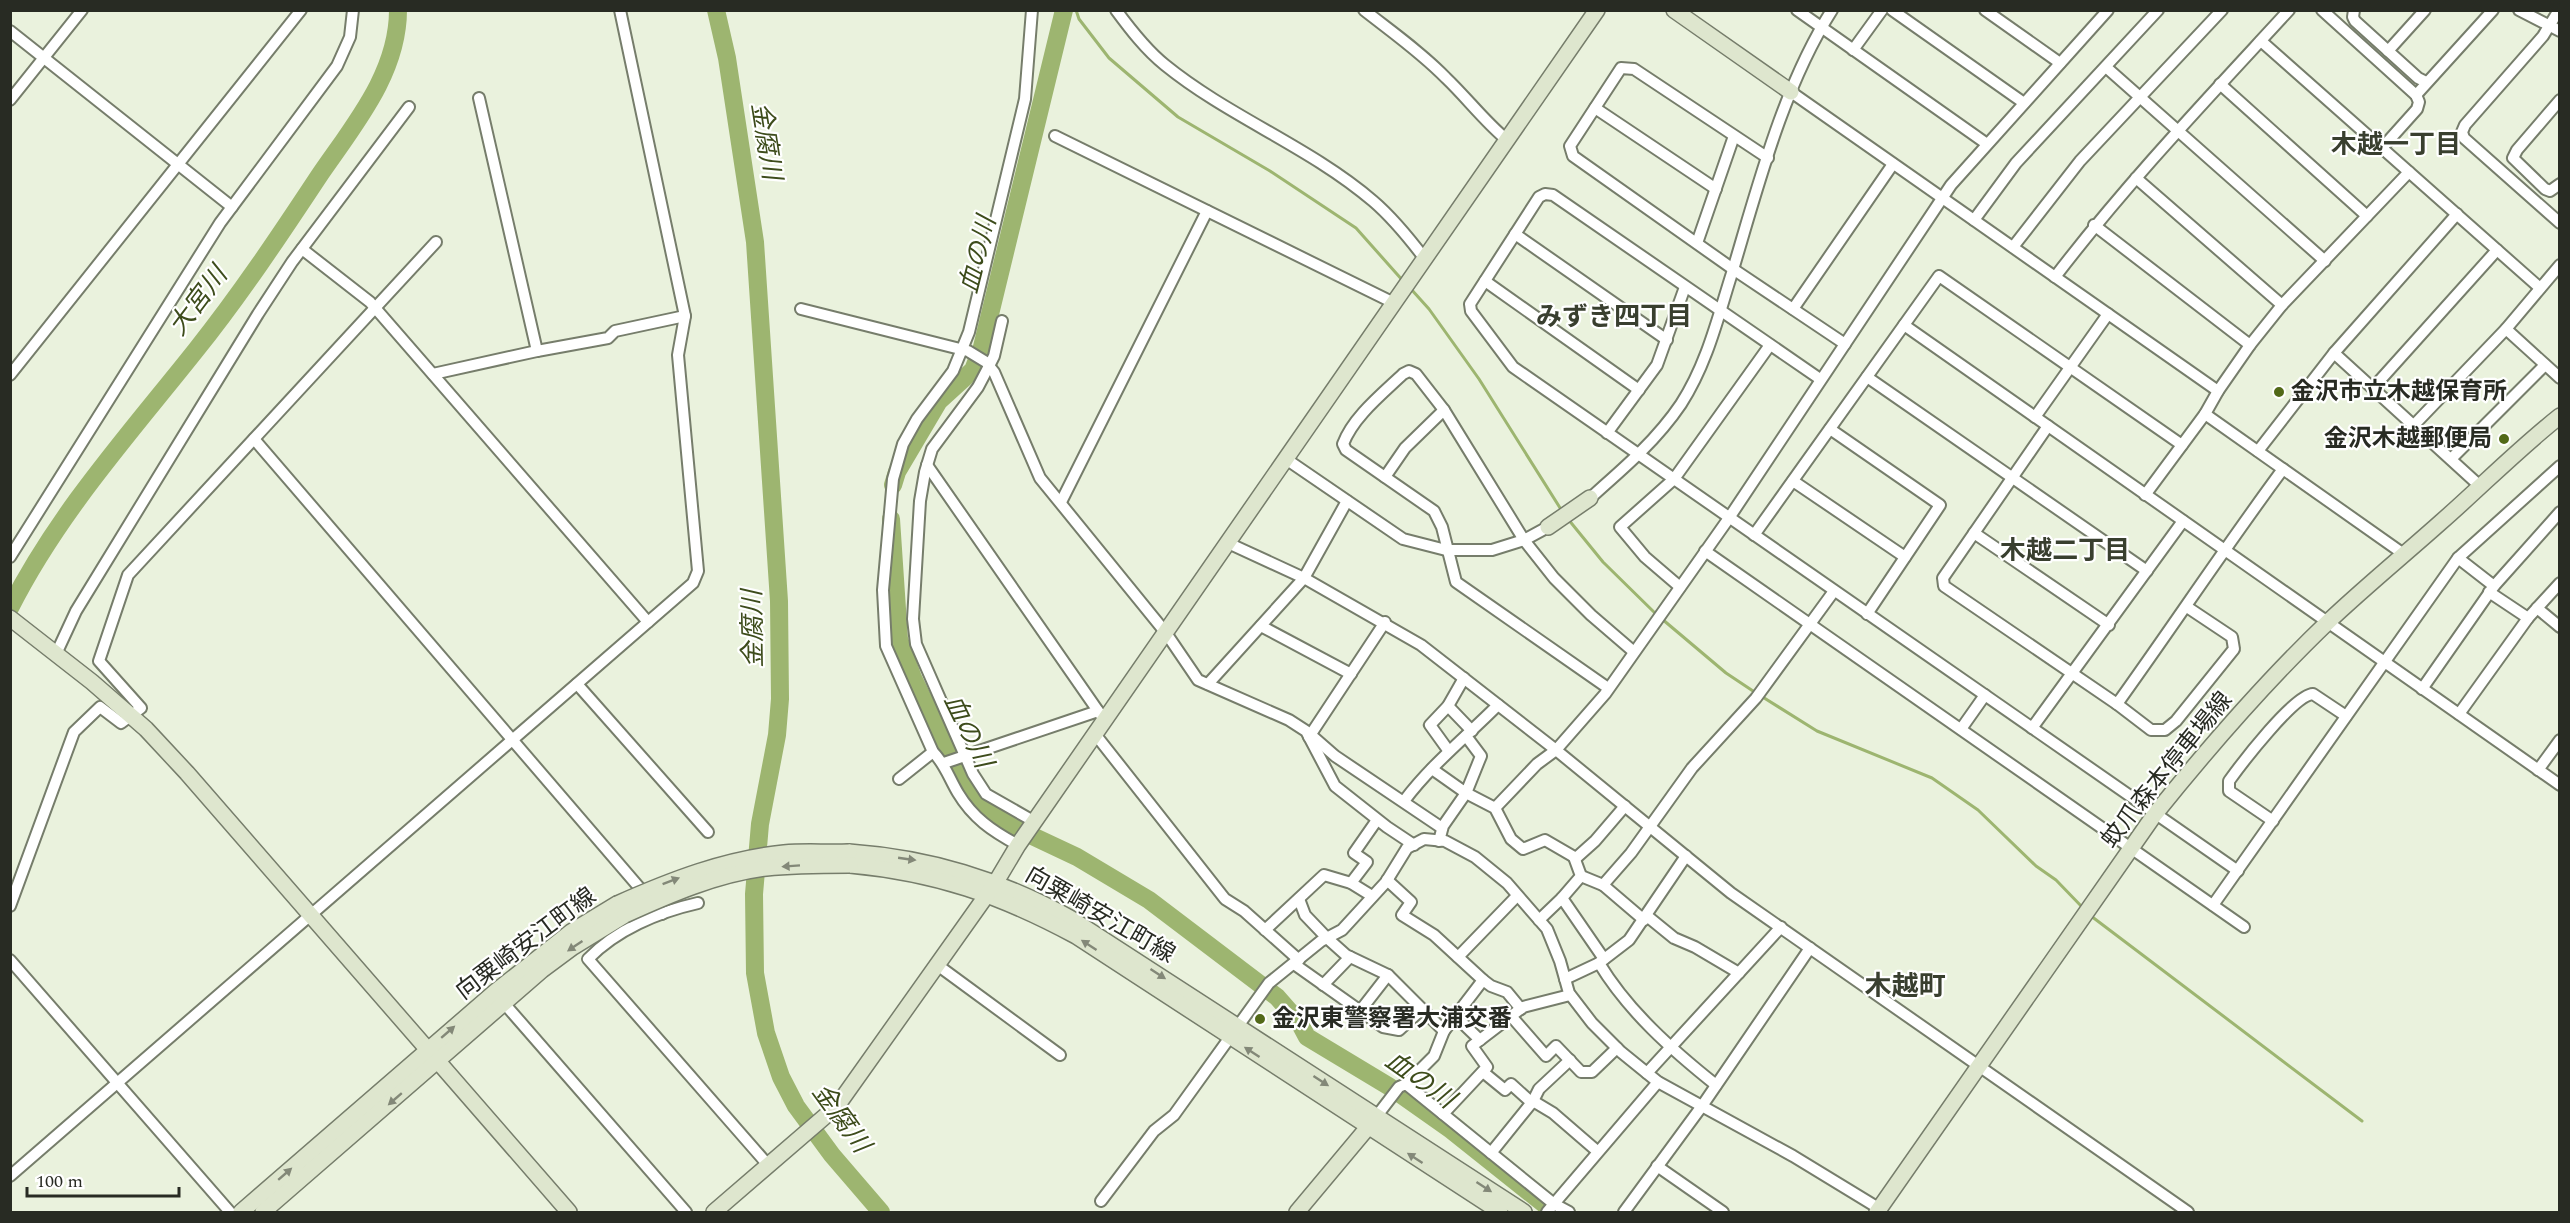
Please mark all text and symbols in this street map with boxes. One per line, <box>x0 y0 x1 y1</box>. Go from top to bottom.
water label: 金腐川 <box>740 99 792 186</box>
district label: 木越一丁目 <box>2331 125 2461 165</box>
water label: 血の川 <box>949 209 1008 298</box>
water label: 大宮川 <box>159 255 239 344</box>
district label: みずき四丁目 <box>1536 297 1692 337</box>
place label: 金沢市立木越保育所 <box>2291 374 2507 410</box>
marker: 金沢市立木越保育所 <box>2272 385 2286 399</box>
place label: 金沢木越郵便局 <box>2324 421 2492 457</box>
marker: 金沢木越郵便局 <box>2497 432 2511 446</box>
district label: 木越二丁目 <box>2000 531 2130 571</box>
water label: 金腐川 <box>732 587 774 668</box>
street label: 蚊爪森本停車場線 <box>2093 684 2241 856</box>
water label: 血の川 <box>933 687 1004 778</box>
one-way arrow <box>897 854 916 863</box>
street label: 向粟崎安江町線 <box>1018 857 1182 973</box>
one-way arrow <box>782 862 801 871</box>
one-way arrow <box>662 875 680 885</box>
street label: 向粟崎安江町線 <box>448 879 604 1009</box>
one-way arrow <box>1081 939 1097 951</box>
one-way arrow <box>568 940 584 952</box>
district label: 木越町 <box>1865 966 1946 1008</box>
one-way arrow <box>1150 969 1166 980</box>
place label: 金沢東警察署大浦交番 <box>1272 1001 1512 1037</box>
marker: 金沢東警察署大浦交番 <box>1253 1012 1267 1026</box>
one-way arrow <box>440 1026 456 1039</box>
water label: 血の川 <box>1377 1041 1466 1120</box>
one-way arrow <box>1244 1046 1260 1058</box>
water label: 金腐川 <box>802 1075 882 1164</box>
one-way arrow <box>1313 1075 1329 1086</box>
one-way arrow <box>387 1092 402 1106</box>
one-way arrow <box>1408 1152 1424 1164</box>
scale bar <box>27 1160 178 1198</box>
text: 100 m <box>36 1168 83 1195</box>
one-way arrow <box>277 1168 292 1181</box>
one-way arrow <box>1476 1181 1492 1193</box>

